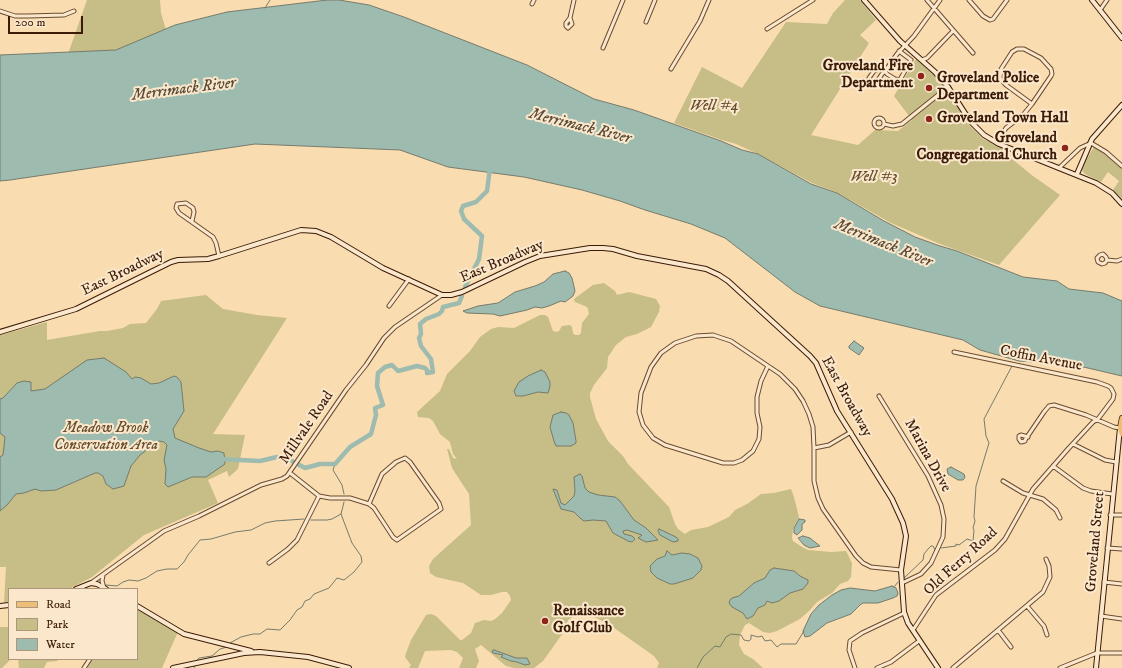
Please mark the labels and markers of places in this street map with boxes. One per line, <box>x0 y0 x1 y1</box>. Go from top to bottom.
place label: Groveland Fire Department <box>823 58 913 93</box>
place label: Groveland Police Department <box>937 70 1039 105</box>
marker: Groveland Fire Department <box>916 71 926 81</box>
marker: Groveland Police Department <box>924 83 934 93</box>
place label: Groveland Town Hall <box>937 110 1068 128</box>
marker: Groveland Town Hall <box>924 114 934 124</box>
place label: Groveland Congregational Church <box>916 130 1057 165</box>
marker: Groveland Congregational Church <box>1060 143 1070 153</box>
place label: Renaissance Golf Club <box>553 603 624 638</box>
marker: Renaissance Golf Club <box>540 616 550 626</box>

